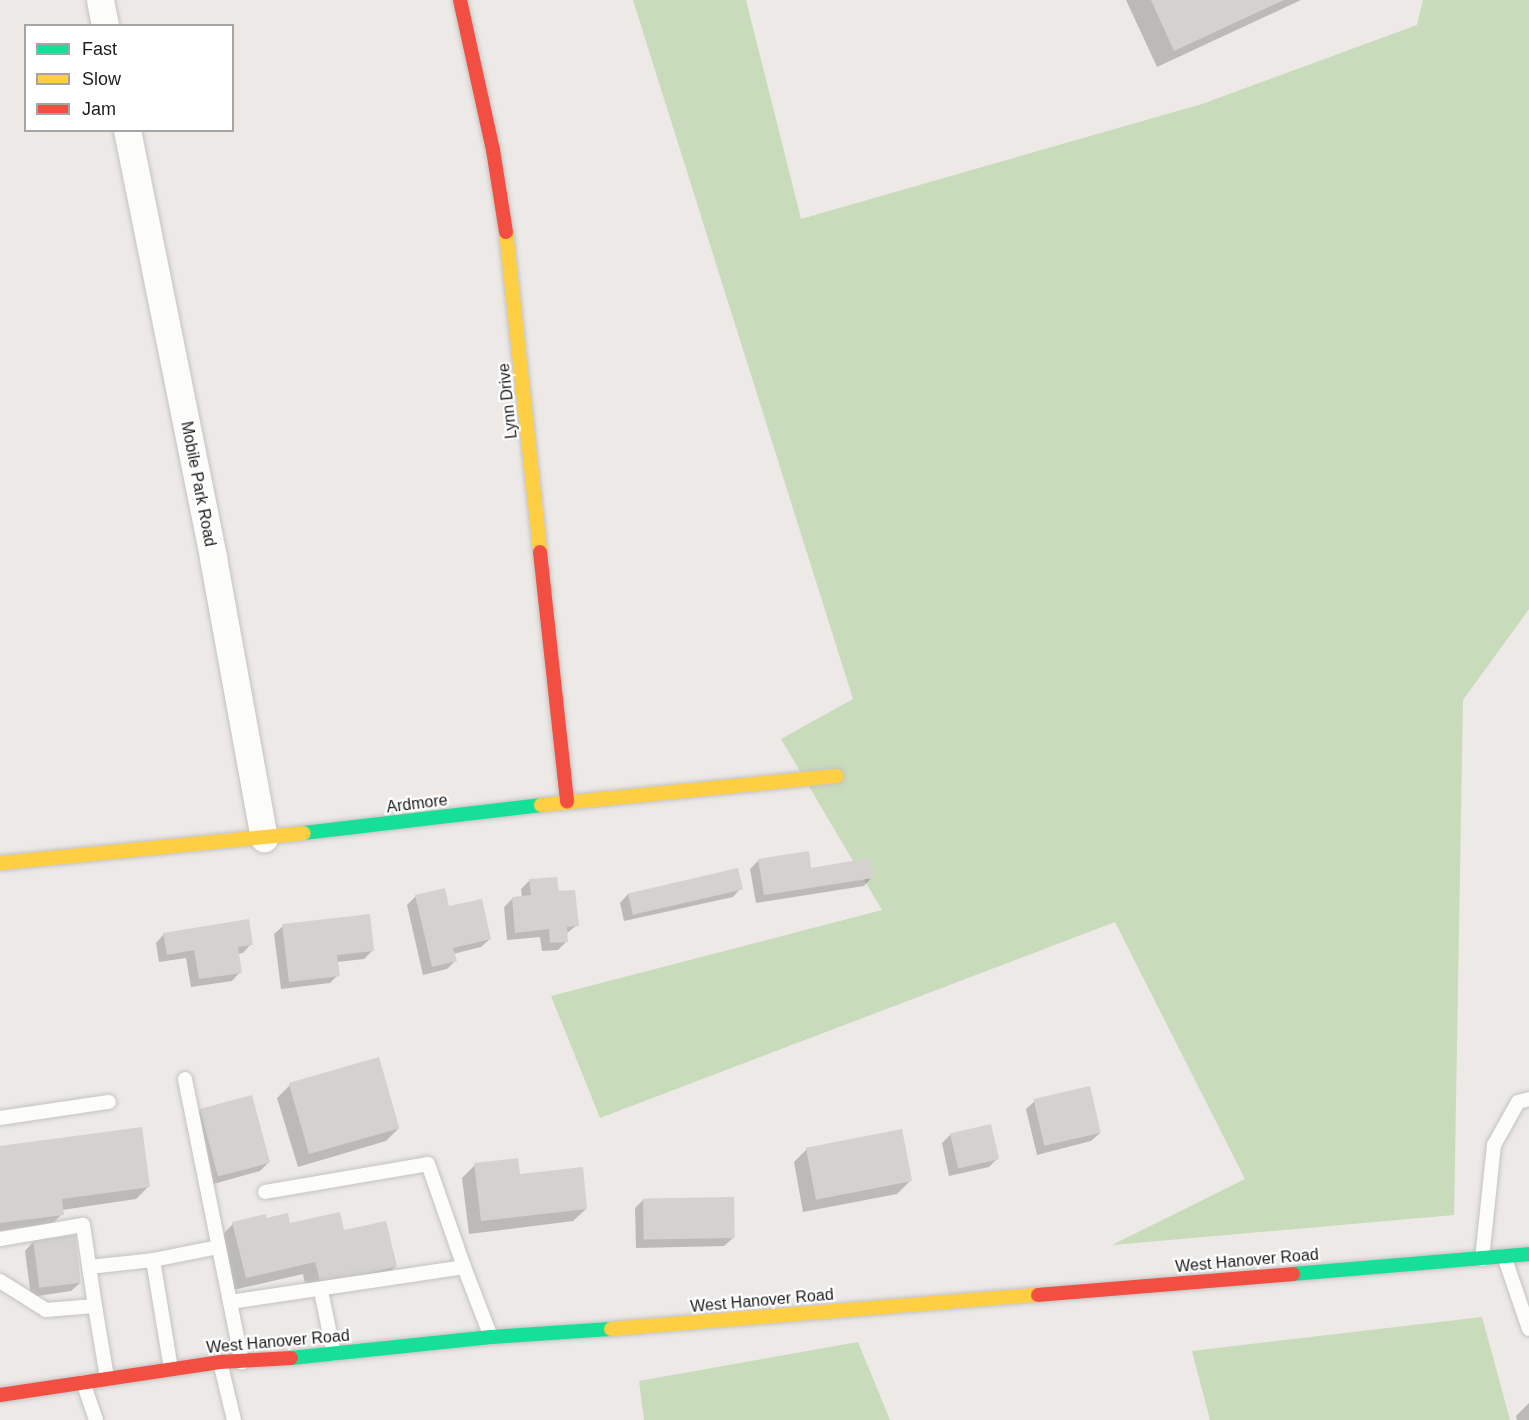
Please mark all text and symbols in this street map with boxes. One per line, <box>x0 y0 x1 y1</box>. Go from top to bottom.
legend <box>24 24 234 132</box>
text: Fast <box>82 39 117 59</box>
text: Slow <box>82 69 121 89</box>
text: Jam <box>82 99 116 119</box>
street label: Lynn Drive <box>494 362 522 440</box>
street label: Mobile Park Road <box>176 420 220 548</box>
street label: Ardmore <box>385 791 449 817</box>
street label: West Hanover Road <box>1175 1245 1319 1277</box>
street label: West Hanover Road <box>690 1285 834 1317</box>
street label: West Hanover Road <box>206 1326 350 1358</box>

